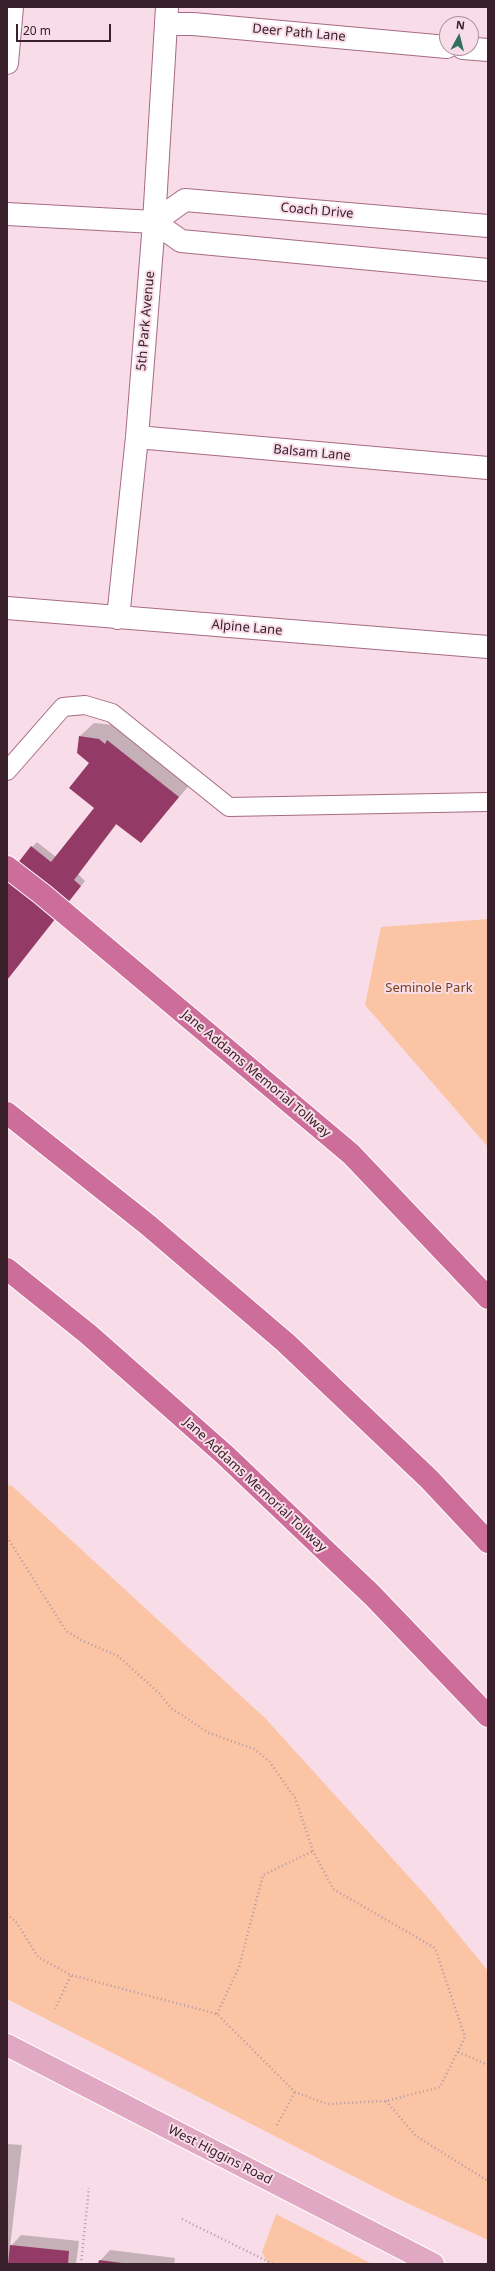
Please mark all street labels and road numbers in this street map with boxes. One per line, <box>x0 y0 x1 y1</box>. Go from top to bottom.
street label: Deer Path Lane <box>252 21 346 45</box>
street label: Coach Drive <box>280 200 354 222</box>
street label: 5th Park Avenue <box>134 270 158 372</box>
street label: Balsam Lane <box>273 442 351 464</box>
street label: Alpine Lane <box>211 617 283 639</box>
street label: Jane Addams Memorial Tollway <box>178 1007 334 1141</box>
street label: Jane Addams Memorial Tollway <box>180 1415 330 1555</box>
street label: West Higgins Road <box>165 2122 275 2188</box>

